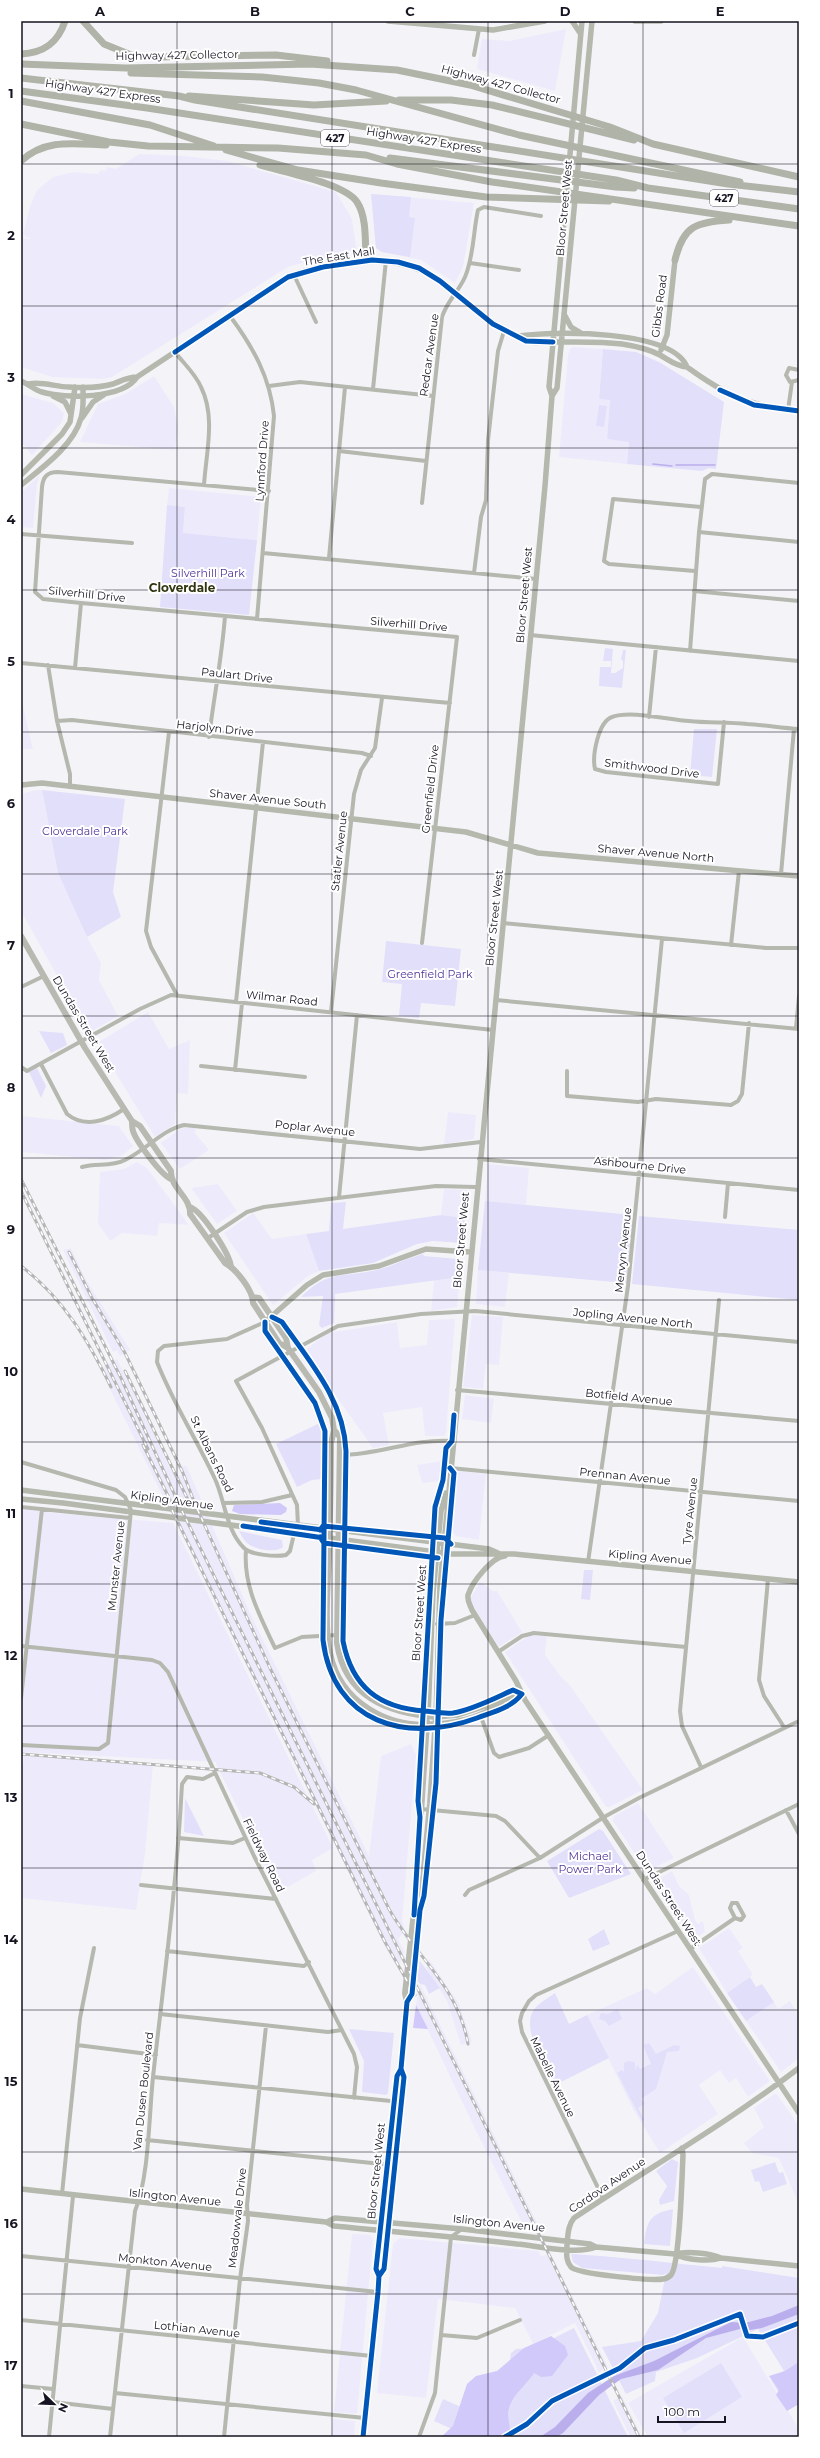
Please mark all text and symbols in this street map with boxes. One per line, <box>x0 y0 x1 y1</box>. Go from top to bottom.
text: A <box>94 3 106 19</box>
text: B <box>250 3 260 19</box>
text: C <box>405 3 415 19</box>
text: D <box>560 3 571 19</box>
text: E <box>716 3 725 19</box>
street label: Highway 427 Collector <box>115 47 239 63</box>
street label: Highway 427 Collector <box>440 61 562 107</box>
street label: Highway 427 Express <box>44 76 162 106</box>
text: 1 <box>8 85 14 101</box>
street label: Highway 427 Express <box>365 124 483 156</box>
road number: 427 <box>321 130 349 146</box>
street label: Bloor Street West <box>553 159 575 257</box>
road number: 427 <box>710 190 738 206</box>
text: 2 <box>7 227 15 243</box>
street label: The East Mall <box>302 243 376 269</box>
street label: Gibbs Road <box>648 274 670 338</box>
street label: Redcar Avenue <box>416 312 442 397</box>
text: 3 <box>6 369 15 385</box>
street label: Lynnford Drive <box>252 420 272 502</box>
text: 4 <box>7 511 16 527</box>
street label: Bloor Street West <box>513 546 535 644</box>
park label: Silverhill Park <box>171 566 245 580</box>
district label: Cloverdale <box>149 580 216 595</box>
street label: Silverhill Drive <box>48 583 127 605</box>
street label: Silverhill Drive <box>370 614 449 634</box>
text: 5 <box>7 653 15 669</box>
street label: Paulart Drive <box>201 664 274 686</box>
street label: Harjolyn Drive <box>176 717 255 739</box>
street label: Greenfield Drive <box>418 744 442 834</box>
street label: Smithwood Drive <box>604 755 701 781</box>
street label: Shaver Avenue South <box>209 786 327 812</box>
text: 6 <box>7 795 16 811</box>
street label: Statler Avenue <box>328 810 350 892</box>
park label: Cloverdale Park <box>42 824 128 838</box>
street label: Shaver Avenue North <box>597 841 715 865</box>
street label: Bloor Street West <box>482 869 506 967</box>
text: 7 <box>7 937 15 953</box>
park label: Greenfield Park <box>387 967 473 981</box>
street label: Dundas Street West <box>50 973 119 1075</box>
street label: Wilmar Road <box>245 987 319 1009</box>
text: 8 <box>7 1079 16 1095</box>
street label: Poplar Avenue <box>274 1117 356 1139</box>
street label: Ashbourne Drive <box>593 1153 687 1177</box>
street label: Bloor Street West <box>450 1191 472 1289</box>
street label: Mervyn Avenue <box>612 1206 634 1293</box>
text: 9 <box>7 1221 15 1237</box>
street label: Jopling Avenue North <box>571 1305 694 1331</box>
text: 10 <box>4 1363 18 1379</box>
street label: Botfield Avenue <box>585 1385 674 1409</box>
street label: St Albans Road <box>187 1413 237 1495</box>
street label: Prennan Avenue <box>579 1464 672 1488</box>
street label: Tyre Avenue <box>680 1476 701 1545</box>
street label: Kipling Avenue <box>130 1487 215 1513</box>
text: 11 <box>6 1505 16 1521</box>
street label: Munster Avenue <box>104 1520 128 1612</box>
street label: Kipling Avenue <box>608 1546 693 1568</box>
street label: Bloor Street West <box>409 1564 429 1662</box>
text: 12 <box>5 1647 18 1663</box>
text: 13 <box>5 1789 18 1805</box>
street label: Fieldway Road <box>240 1816 288 1894</box>
street label: Dundas Street West <box>633 1848 705 1949</box>
park label: Michael Power Park <box>558 1849 622 1876</box>
text: 14 <box>4 1931 18 1947</box>
street label: Van Dusen Boulevard <box>130 2031 156 2151</box>
street label: Mabelle Avenue <box>527 2034 579 2120</box>
text: 15 <box>5 2073 18 2089</box>
street label: Bloor Street West <box>364 2122 388 2220</box>
street label: Cordova Avenue <box>566 2154 648 2216</box>
street label: Meadowvale Drive <box>225 2167 249 2269</box>
street label: Islington Avenue <box>128 2185 222 2209</box>
street label: Islington Avenue <box>452 2211 546 2235</box>
text: 16 <box>4 2215 18 2231</box>
street label: Monkton Avenue <box>117 2250 213 2274</box>
street label: Lothian Avenue <box>153 2318 241 2341</box>
text: 17 <box>4 2357 18 2373</box>
north arrow <box>34 2384 74 2424</box>
scale bar <box>658 2398 725 2424</box>
text: N <box>55 2401 71 2415</box>
text: 100 m <box>664 2404 700 2419</box>

